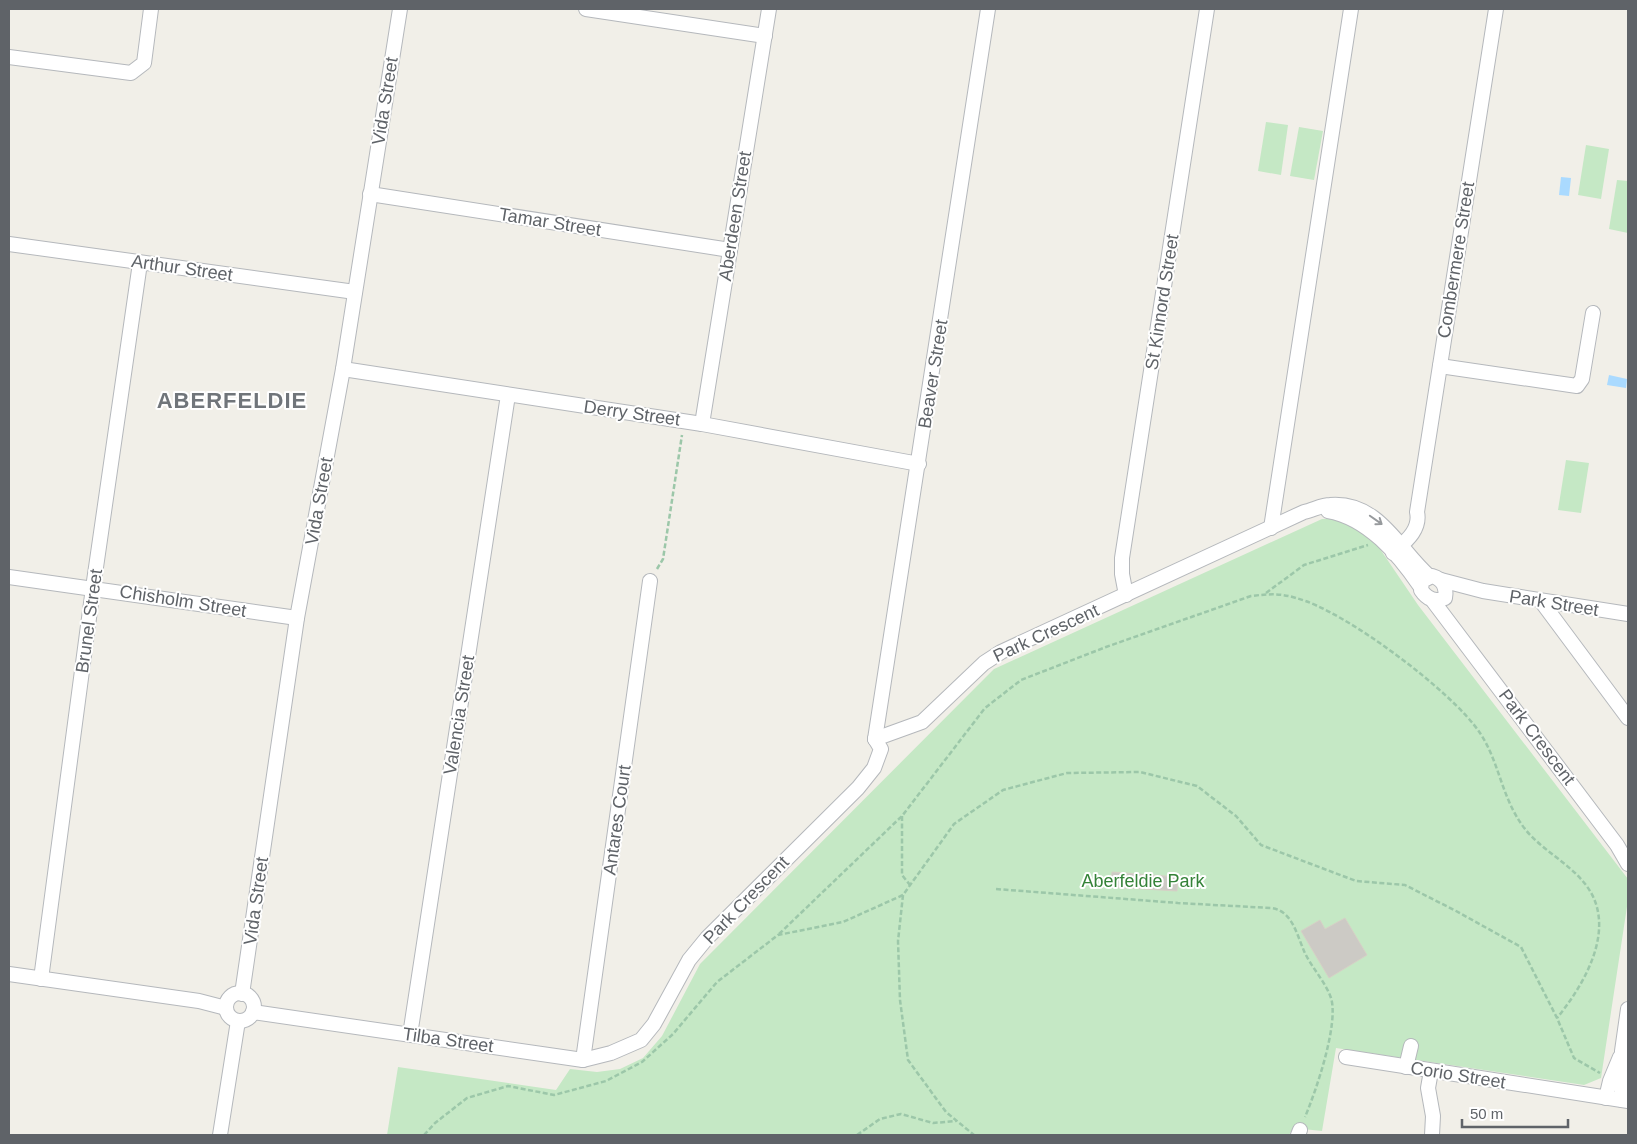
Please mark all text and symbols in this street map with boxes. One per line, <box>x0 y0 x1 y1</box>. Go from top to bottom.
street label: Vida Street <box>368 56 402 146</box>
street label: Aberdeen Street <box>715 150 755 282</box>
street label: Combermere Street <box>1434 180 1478 340</box>
street label: Tamar Street <box>498 204 602 240</box>
street label: St Kinnord Street <box>1141 233 1183 371</box>
street label: Arthur Street <box>130 251 234 285</box>
street label: Beaver Street <box>915 318 951 430</box>
district label: ABERFELDIE <box>157 388 307 413</box>
street label: Derry Street <box>583 396 681 430</box>
street label: Vida Street <box>301 456 337 546</box>
one-way arrow <box>1369 515 1383 525</box>
street label: Brunel Street <box>72 568 106 674</box>
street label: Chisholm Street <box>118 581 248 621</box>
street label: Park Street <box>1508 586 1600 620</box>
street label: Park Crescent <box>990 600 1102 666</box>
street label: Valencia Street <box>440 654 478 776</box>
street label: Park Crescent <box>1495 685 1579 789</box>
street label: Antares Court <box>599 764 635 876</box>
street label: Park Crescent <box>699 852 793 948</box>
street label: Vida Street <box>240 856 272 946</box>
park label: Aberfeldie Park <box>1081 871 1206 891</box>
street label: Tilba Street <box>401 1024 495 1056</box>
street label: Corio Street <box>1409 1058 1507 1092</box>
scale bar <box>1462 1096 1568 1128</box>
text: 50 m <box>1470 1105 1503 1122</box>

